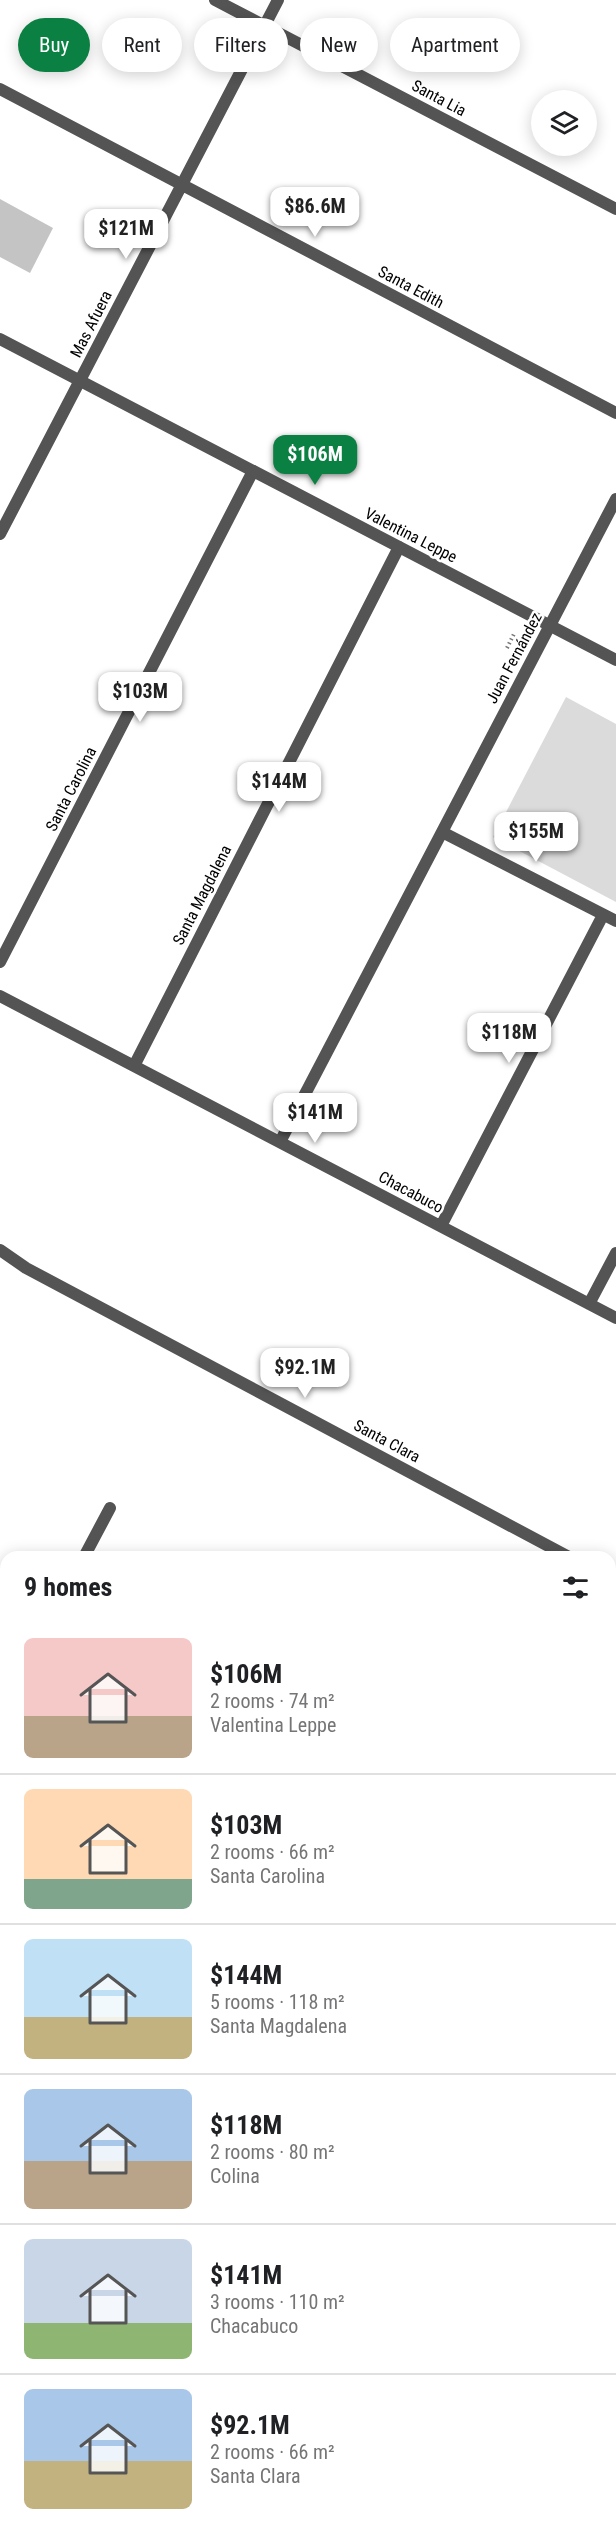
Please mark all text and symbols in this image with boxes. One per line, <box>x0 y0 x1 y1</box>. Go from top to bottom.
chip: Buy <box>18 18 90 72</box>
chip: Rent <box>102 18 182 72</box>
chip: Filters <box>194 18 288 72</box>
chip: New <box>300 18 378 72</box>
chip: Apartment <box>390 18 520 72</box>
street label: Santa Lia <box>409 76 469 120</box>
map controls <box>531 90 597 156</box>
button: layers <box>531 90 597 156</box>
pin: $86.6M <box>266 187 364 238</box>
text: $86.6M <box>284 194 346 218</box>
pin: $121M <box>84 209 168 260</box>
text: $121M <box>98 216 154 240</box>
street label: Santa Edith <box>375 262 447 312</box>
street label: Mas Afuera <box>66 287 116 361</box>
pin: $106M <box>273 435 357 486</box>
text: $106M <box>287 442 343 466</box>
street label: Valentina Leppe <box>362 504 460 566</box>
street label: Juan Fernández <box>482 609 546 707</box>
pin: $103M <box>98 672 182 723</box>
text: $103M <box>112 679 168 703</box>
street label: Santa Carolina <box>42 744 100 834</box>
pin: $144M <box>237 762 321 813</box>
text: $144M <box>251 769 307 793</box>
pin: $155M <box>494 812 578 863</box>
text: $155M <box>508 819 564 843</box>
street label: Santa Magdalena <box>169 842 235 948</box>
pin: $118M <box>467 1013 551 1064</box>
text: $118M <box>481 1020 537 1044</box>
pin: $141M <box>273 1093 357 1144</box>
text: $141M <box>287 1100 343 1124</box>
street label: Chacabuco <box>375 1167 447 1217</box>
pin: $92.1M <box>256 1348 354 1399</box>
text: $92.1M <box>274 1355 336 1379</box>
street label: Santa Clara <box>351 1416 423 1466</box>
icon: filters <box>559 1571 592 1604</box>
text: 9 homes <box>24 1572 112 1602</box>
text: $106M <box>210 1659 282 1689</box>
icon: home <box>72 1662 144 1734</box>
text: 2 rooms · 74 m² <box>210 1689 335 1713</box>
text: Valentina Leppe <box>210 1713 336 1737</box>
text: $103M <box>210 1810 282 1840</box>
icon: home <box>72 1813 144 1885</box>
text: 2 rooms · 66 m² <box>210 1840 335 1864</box>
text: Santa Carolina <box>210 1864 325 1888</box>
text: $144M <box>210 1960 282 1990</box>
icon: home <box>72 1963 144 2035</box>
text: 5 rooms · 118 m² <box>210 1990 345 2014</box>
text: Santa Magdalena <box>210 2014 347 2038</box>
text: $118M <box>210 2110 282 2140</box>
icon: home <box>72 2113 144 2185</box>
text: 2 rooms · 80 m² <box>210 2140 335 2164</box>
text: Colina <box>210 2164 260 2188</box>
text: $141M <box>210 2260 282 2290</box>
icon: home <box>72 2263 144 2335</box>
text: 3 rooms · 110 m² <box>210 2290 345 2314</box>
text: Chacabuco <box>210 2314 298 2338</box>
text: $92.1M <box>210 2410 290 2440</box>
icon: home <box>72 2413 144 2485</box>
text: 2 rooms · 66 m² <box>210 2440 335 2464</box>
text: Santa Clara <box>210 2464 301 2488</box>

